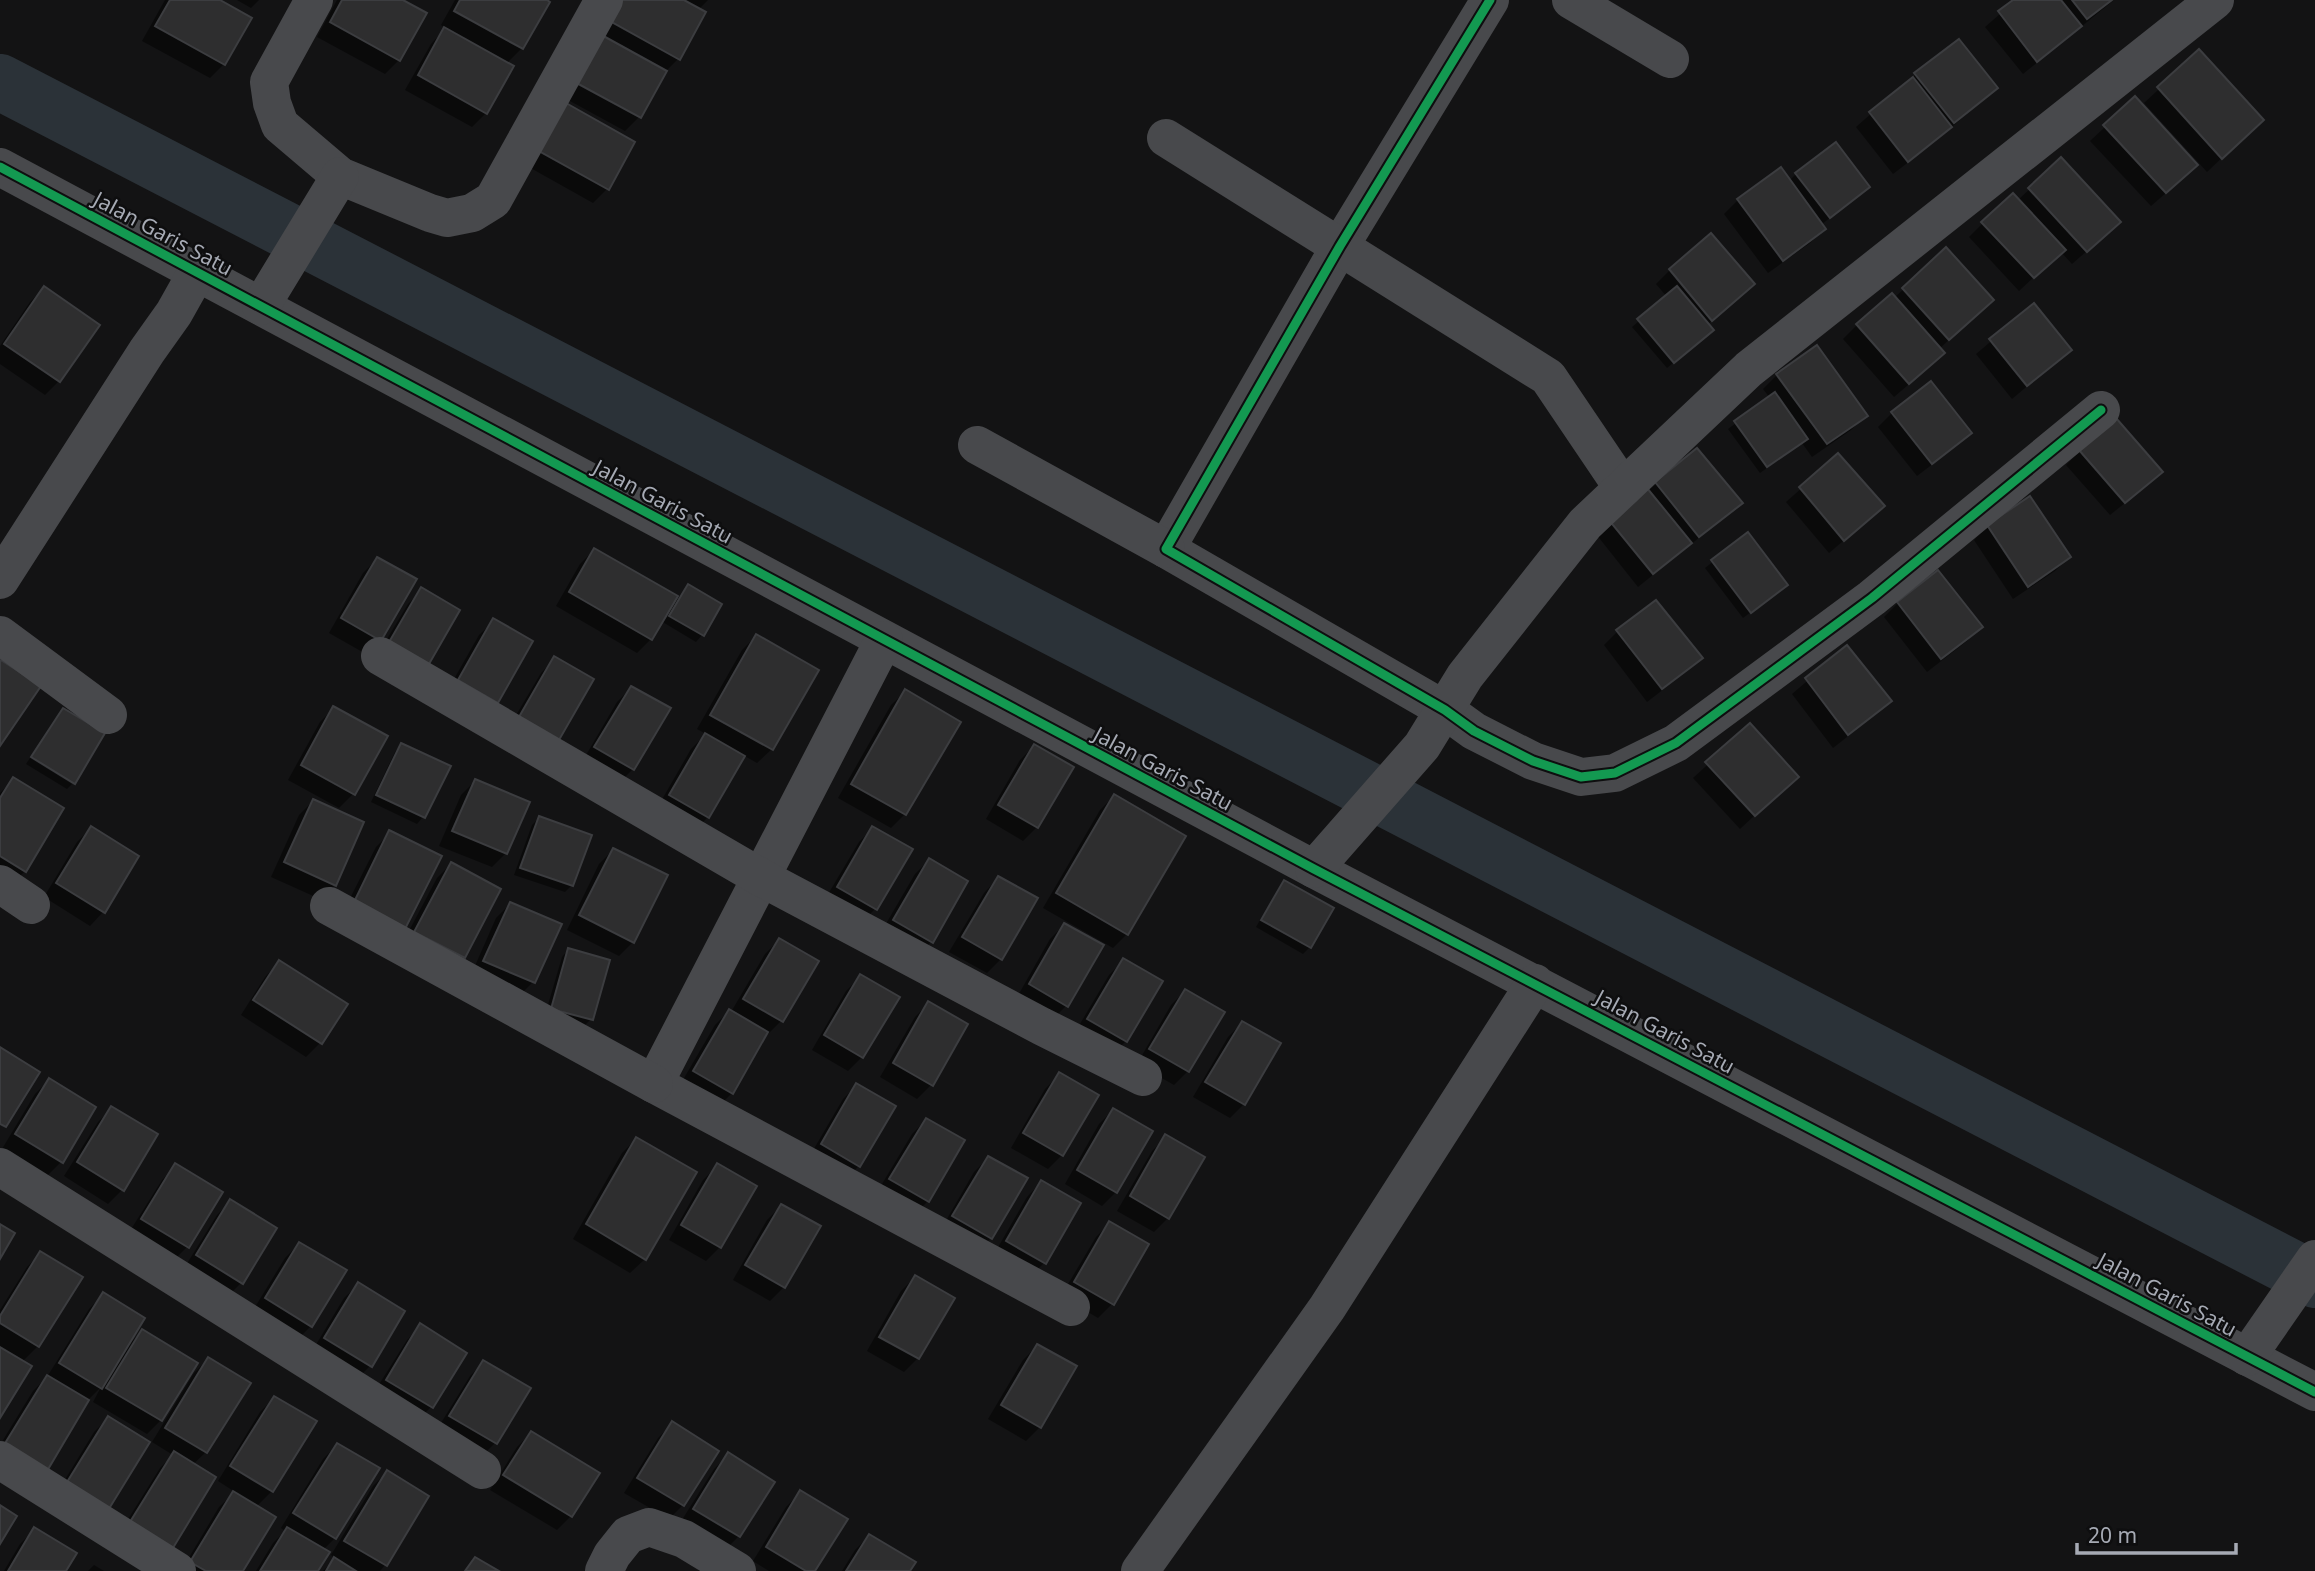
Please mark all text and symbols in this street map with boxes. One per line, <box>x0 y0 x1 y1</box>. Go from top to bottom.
street label: Jalan Garis Satu <box>87 184 238 282</box>
street label: Jalan Garis Satu <box>587 452 738 550</box>
street label: Jalan Garis Satu <box>1087 719 1238 817</box>
street label: Jalan Garis Satu <box>1589 982 1740 1080</box>
street label: Jalan Garis Satu <box>2091 1245 2242 1343</box>
scale bar <box>2077 1512 2236 1556</box>
text: 20 m <box>2088 1521 2137 1549</box>

